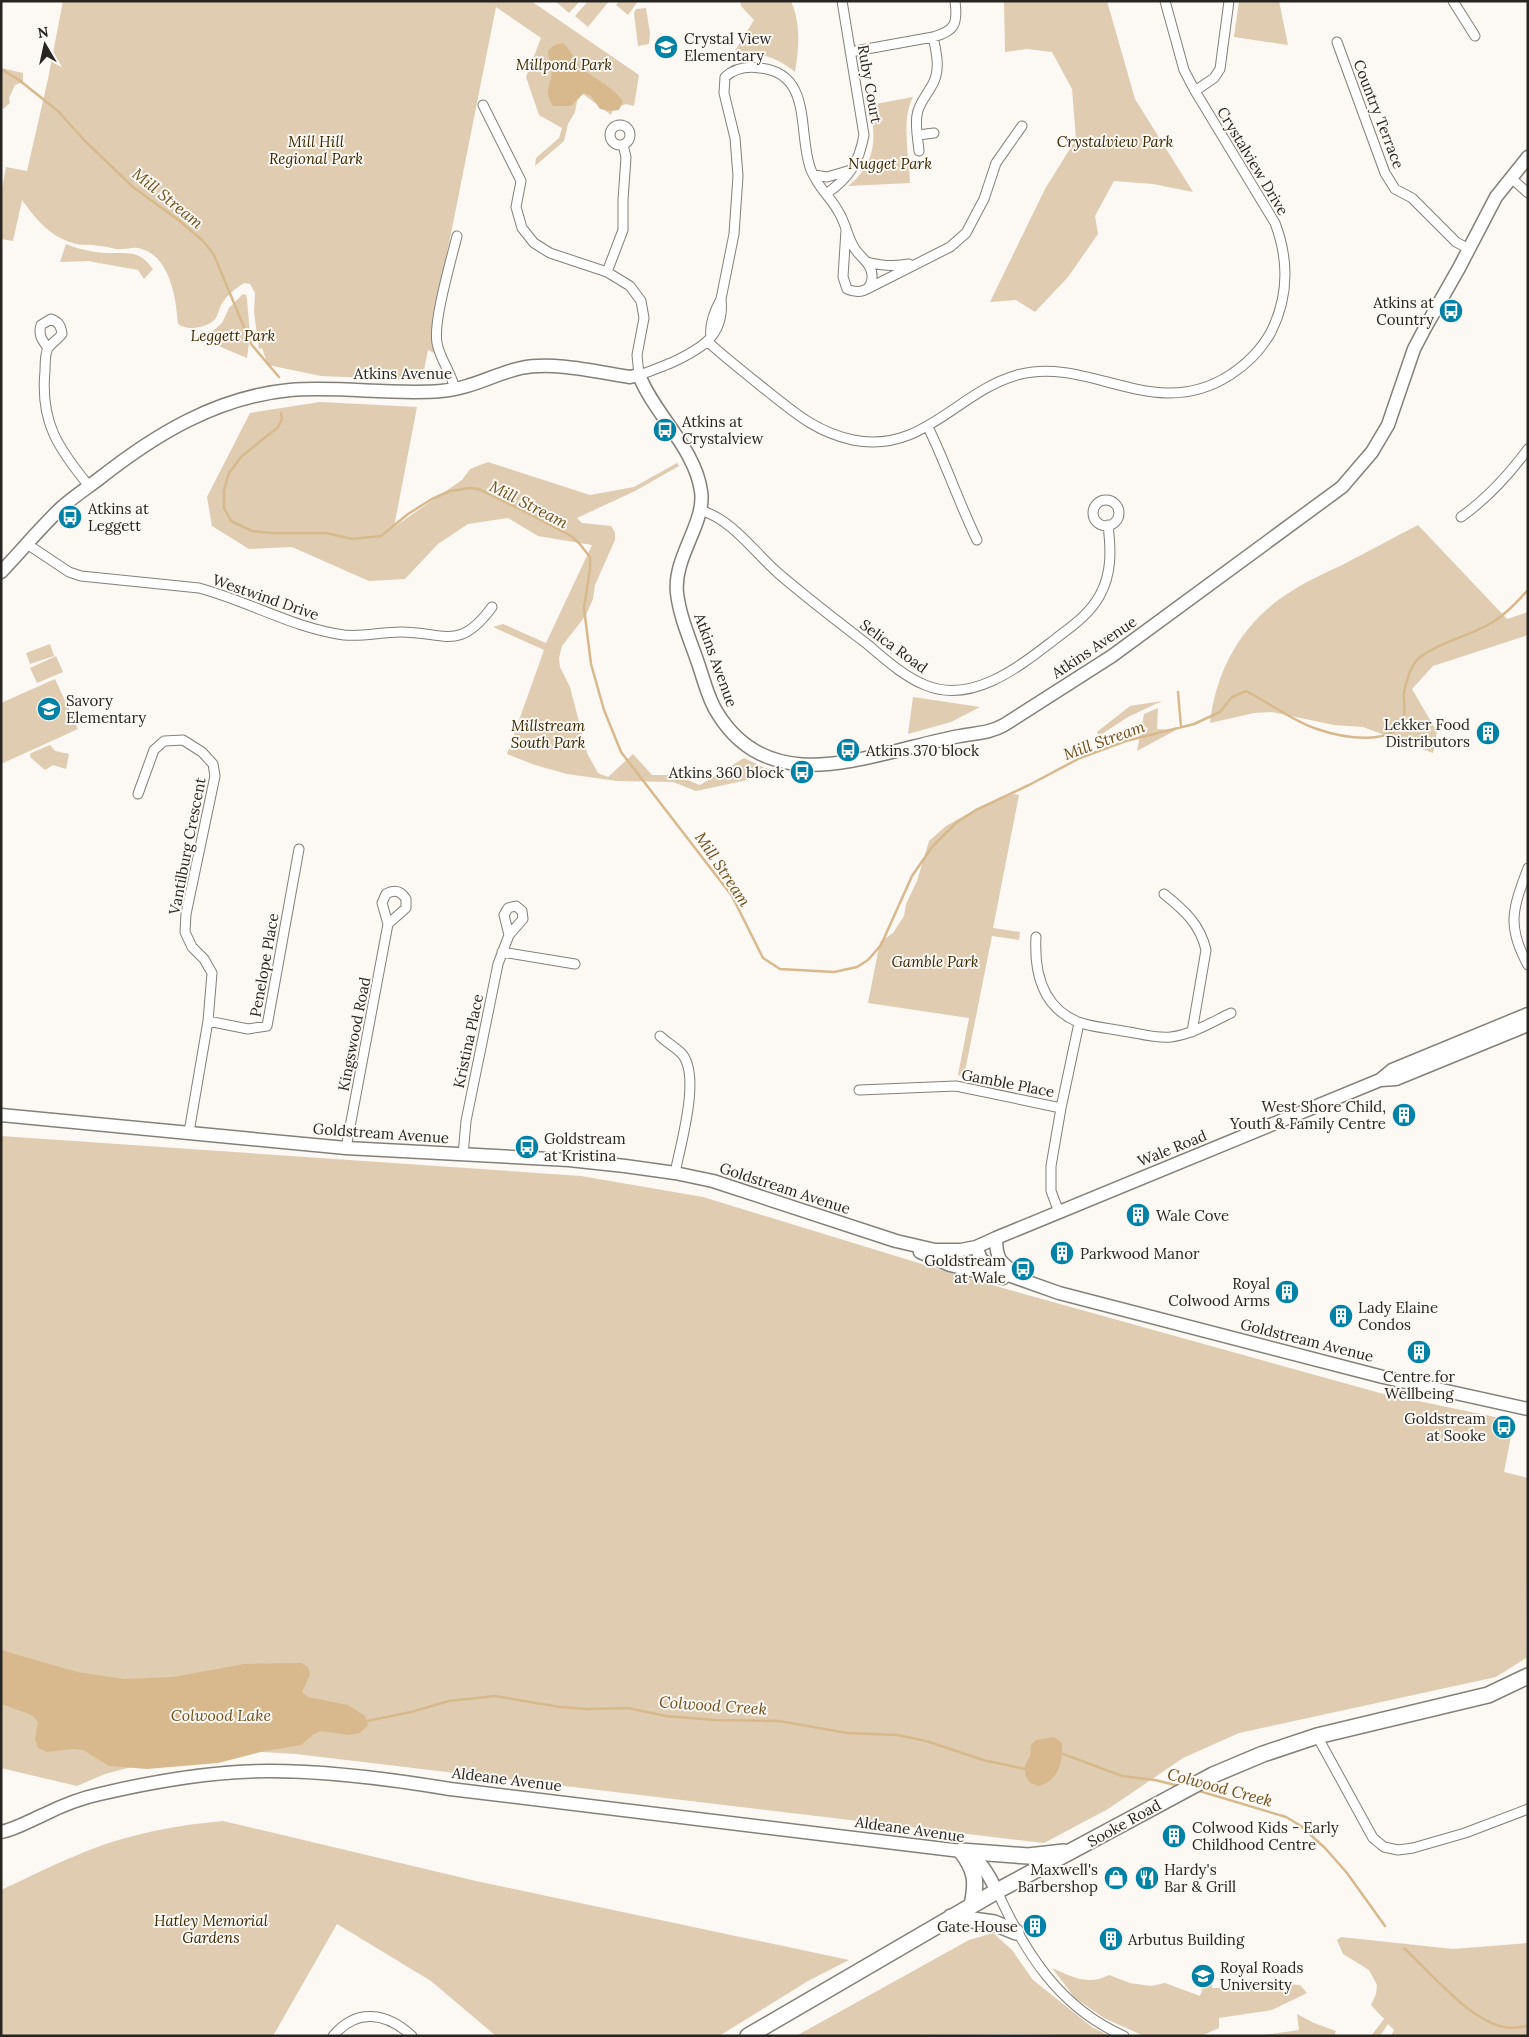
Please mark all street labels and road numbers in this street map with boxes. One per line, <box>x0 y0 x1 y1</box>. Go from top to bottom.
street label: Ruby Court <box>854 43 886 125</box>
street label: Country Terrace <box>1349 57 1409 171</box>
street label: Crystalview Drive <box>1213 103 1293 219</box>
street label: Atkins Avenue <box>353 364 452 383</box>
street label: Westwind Drive <box>210 570 322 624</box>
street label: Atkins Avenue <box>690 610 742 709</box>
street label: Atkins Avenue <box>1047 612 1140 683</box>
street label: Selica Road <box>856 615 932 677</box>
street label: Vantilburg Crescent <box>164 776 210 917</box>
street label: Penelope Place <box>246 912 282 1018</box>
street label: Kingswood Road <box>334 975 374 1093</box>
street label: Kristina Place <box>449 992 487 1090</box>
street label: Gamble Place <box>960 1065 1056 1101</box>
street label: Goldstream Avenue <box>312 1119 450 1147</box>
street label: Wale Road <box>1135 1126 1209 1170</box>
street label: Goldstream Avenue <box>717 1158 853 1218</box>
street label: Goldstream Avenue <box>1238 1314 1376 1366</box>
street label: Aldeane Avenue <box>450 1763 563 1795</box>
street label: Sooke Road <box>1084 1795 1164 1851</box>
street label: Aldeane Avenue <box>853 1812 966 1846</box>

